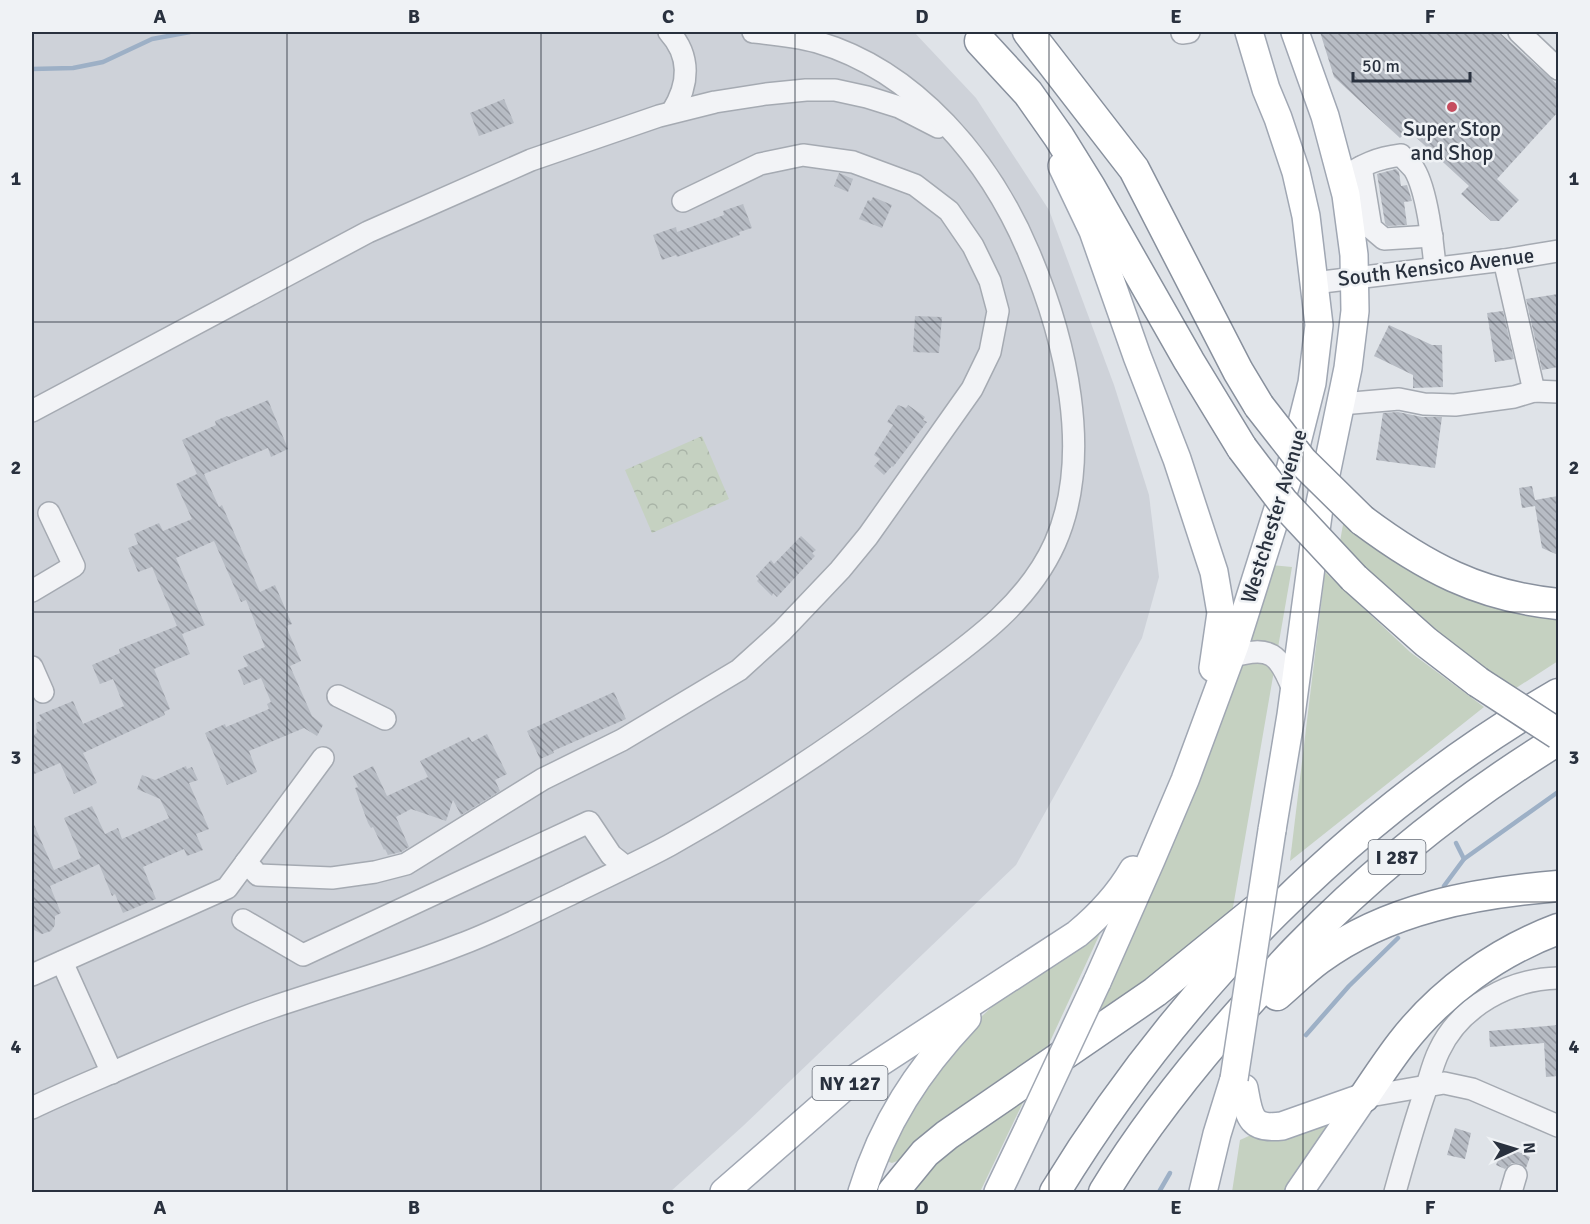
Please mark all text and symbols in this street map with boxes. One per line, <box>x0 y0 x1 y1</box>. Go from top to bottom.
text: A <box>154 4 167 29</box>
text: B <box>408 4 420 29</box>
text: C <box>662 4 674 29</box>
text: D <box>915 4 929 29</box>
text: E <box>1170 4 1182 29</box>
text: F <box>1425 4 1436 29</box>
scale bar <box>1353 45 1470 83</box>
text: 50 m <box>1362 55 1400 77</box>
marker: Super Stop and Shop <box>1445 100 1459 114</box>
place label: Super Stop and Shop <box>1403 116 1501 166</box>
text: 1 <box>11 166 22 191</box>
text: 1 <box>1569 166 1580 191</box>
street label: South Kensico Avenue <box>1336 242 1536 292</box>
street label: Westchester Avenue <box>1235 426 1313 606</box>
text: 2 <box>11 455 21 480</box>
text: 2 <box>1569 455 1579 480</box>
text: 3 <box>11 745 21 770</box>
text: 3 <box>1569 745 1579 770</box>
road number: I 287 <box>1368 840 1426 874</box>
text: 4 <box>11 1034 22 1059</box>
text: 4 <box>1569 1034 1580 1059</box>
road number: NY 127 <box>812 1066 888 1100</box>
north arrow <box>1485 1119 1545 1179</box>
text: N <box>1519 1142 1539 1154</box>
text: A <box>154 1195 167 1220</box>
text: B <box>408 1195 420 1220</box>
text: C <box>662 1195 674 1220</box>
text: D <box>915 1195 929 1220</box>
text: E <box>1170 1195 1182 1220</box>
text: F <box>1425 1195 1436 1220</box>

